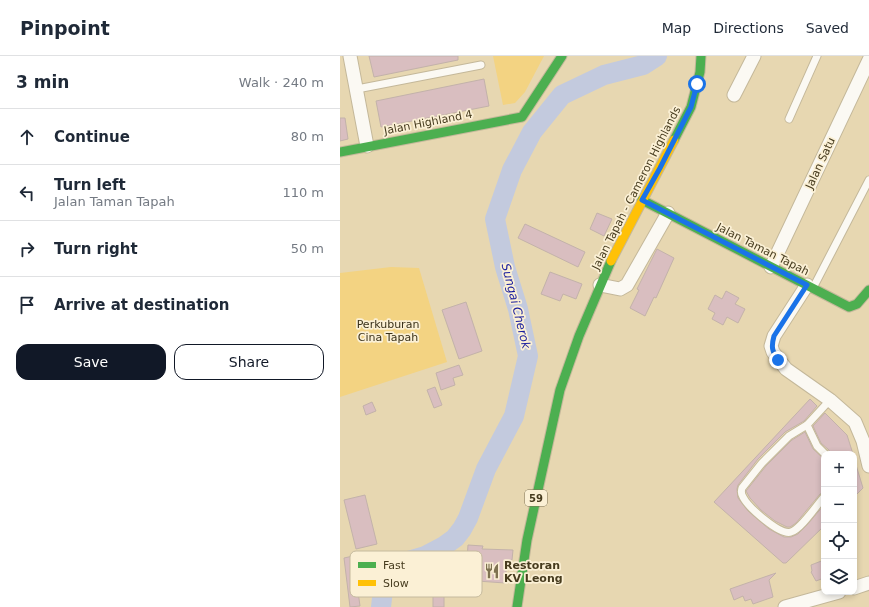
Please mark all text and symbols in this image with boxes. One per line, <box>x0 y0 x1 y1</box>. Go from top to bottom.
text: Pinpoint <box>20 17 110 39</box>
text: Map <box>662 20 691 36</box>
text: Directions <box>713 20 784 36</box>
text: Saved <box>806 20 849 36</box>
text: 3 min <box>16 72 69 92</box>
text: Walk · 240 m <box>239 75 324 90</box>
route start <box>688 75 706 93</box>
street label: Jalan Tapah - Cameron Highlands <box>589 104 684 273</box>
street label: Jalan Highland 4 <box>382 108 473 138</box>
icon: ahead <box>16 126 38 148</box>
text: Continue <box>54 128 130 146</box>
text: 80 m <box>291 129 324 144</box>
street label: Jalan Satu <box>802 135 838 192</box>
text: Turn left <box>54 176 126 194</box>
icon: left <box>16 182 38 204</box>
text: 110 m <box>282 185 324 200</box>
text: Jalan Taman Tapah <box>54 194 175 209</box>
street label: Jalan Taman Tapah <box>713 220 811 278</box>
icon: right <box>16 238 38 260</box>
text: Turn right <box>54 240 138 258</box>
text: 50 m <box>291 241 324 256</box>
water label: Sungai Cherok <box>499 262 534 351</box>
icon: arrive <box>16 294 38 316</box>
text: Arrive at destination <box>54 296 229 314</box>
park label: Perkuburan Cina Tapah <box>357 318 419 344</box>
button: Save <box>16 344 166 380</box>
button: Share <box>174 344 324 380</box>
route end <box>769 351 787 369</box>
map controls <box>821 451 857 595</box>
button: + <box>821 451 857 487</box>
button: − <box>821 487 857 523</box>
road number: 59 <box>525 490 547 506</box>
button: locate <box>821 523 857 559</box>
legend <box>350 551 482 597</box>
text: Fast <box>383 559 406 572</box>
place label: Restoran KV Leong <box>504 559 563 585</box>
button: layers <box>821 559 857 595</box>
restaurant icon: Restoran KV Leong <box>483 562 501 580</box>
text: Slow <box>383 577 409 590</box>

